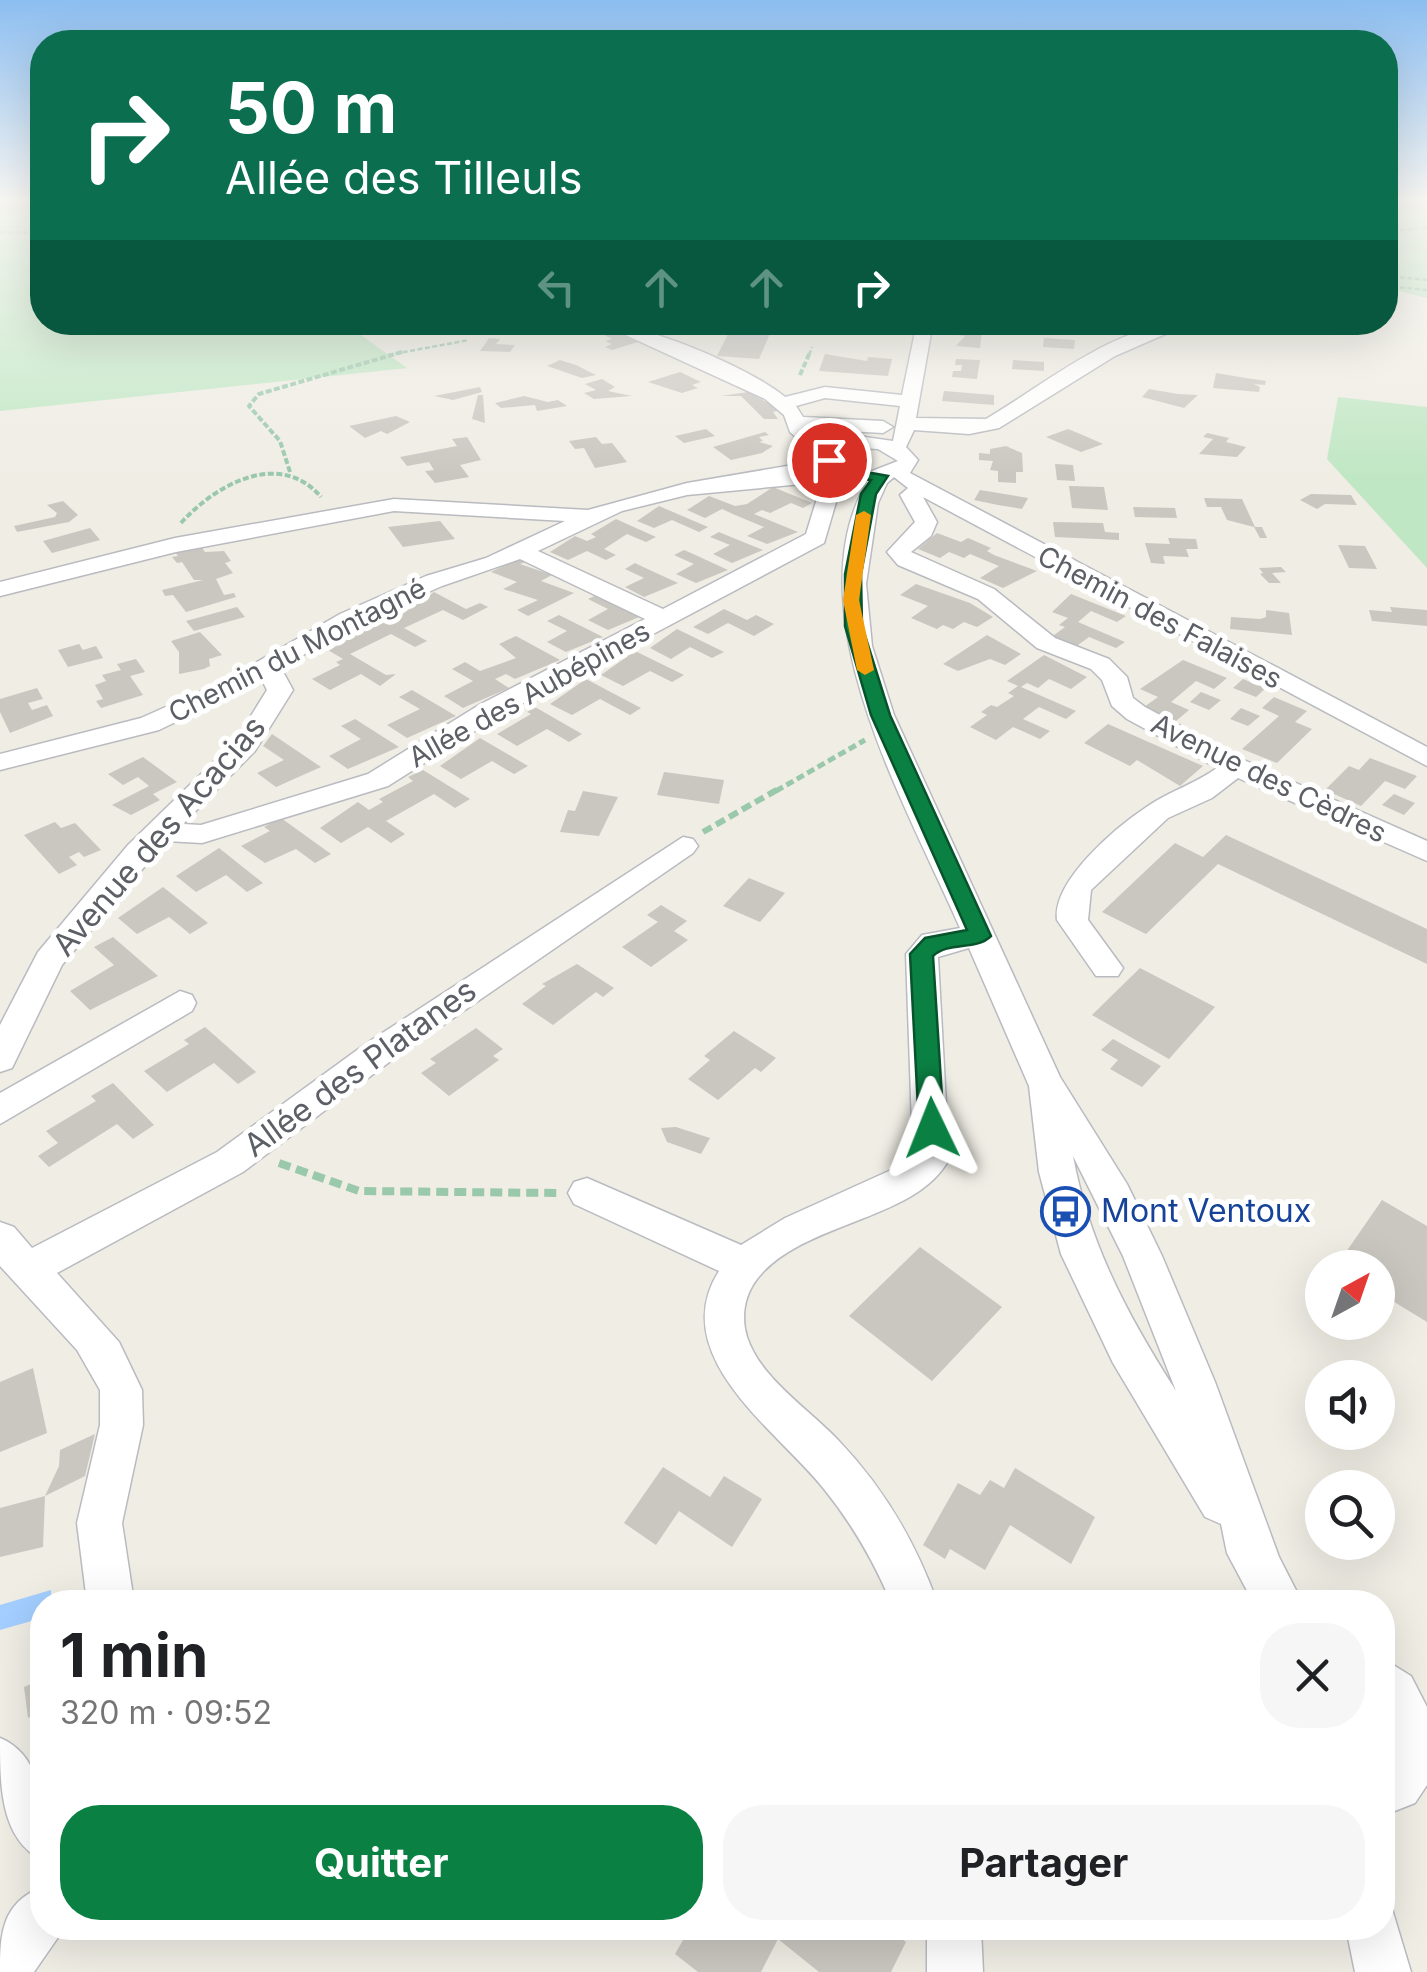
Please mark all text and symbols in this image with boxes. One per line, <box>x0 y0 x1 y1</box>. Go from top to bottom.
text: 50 m <box>225 65 397 150</box>
icon: right <box>60 70 190 200</box>
text: Allée des Tilleuls <box>225 150 582 205</box>
icon: left <box>529 260 584 315</box>
icon: ahead <box>634 260 689 315</box>
icon: ahead <box>739 260 794 315</box>
icon: right <box>844 260 899 315</box>
pin <box>787 418 872 503</box>
icon: arrive <box>802 433 857 488</box>
street label: Chemin des Falaises <box>1032 538 1288 696</box>
street label: Chemin du Montagné <box>163 570 431 730</box>
street label: Allée des Aubépines <box>402 614 656 774</box>
street label: Avenue des Cèdres <box>1146 706 1392 850</box>
street label: Avenue des Acacias <box>44 708 273 964</box>
street label: Allée des Platanes <box>236 970 483 1165</box>
position arrow <box>880 1076 984 1180</box>
bus stop icon: Mont Ventoux <box>1040 1185 1092 1237</box>
place label: Mont Ventoux <box>1101 1191 1311 1230</box>
north arrow <box>1305 1250 1395 1340</box>
map controls <box>1305 1250 1395 1560</box>
button: sound <box>1305 1360 1395 1450</box>
button: search <box>1305 1470 1395 1560</box>
text: 1 min <box>60 1619 208 1691</box>
button: close <box>1260 1623 1365 1728</box>
text: 320 m · 09:52 <box>60 1693 272 1732</box>
button: Quitter <box>60 1805 703 1920</box>
button: Partager <box>723 1805 1365 1920</box>

